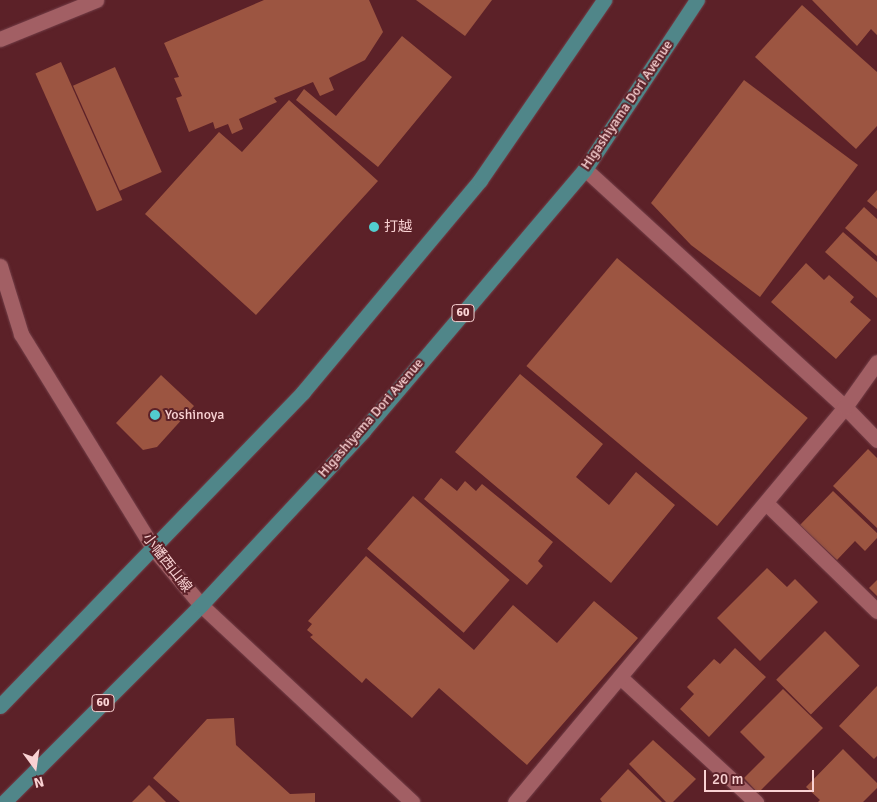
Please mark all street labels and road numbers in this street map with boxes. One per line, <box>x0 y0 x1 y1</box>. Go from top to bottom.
street label: Higashiyama Dori Avenue <box>577 37 677 173</box>
road number: 60 <box>450 304 476 322</box>
street label: Higashiyama Dori Avenue <box>315 355 427 481</box>
street label: 小幡西山線 <box>139 530 195 596</box>
road number: 60 <box>90 694 116 712</box>

